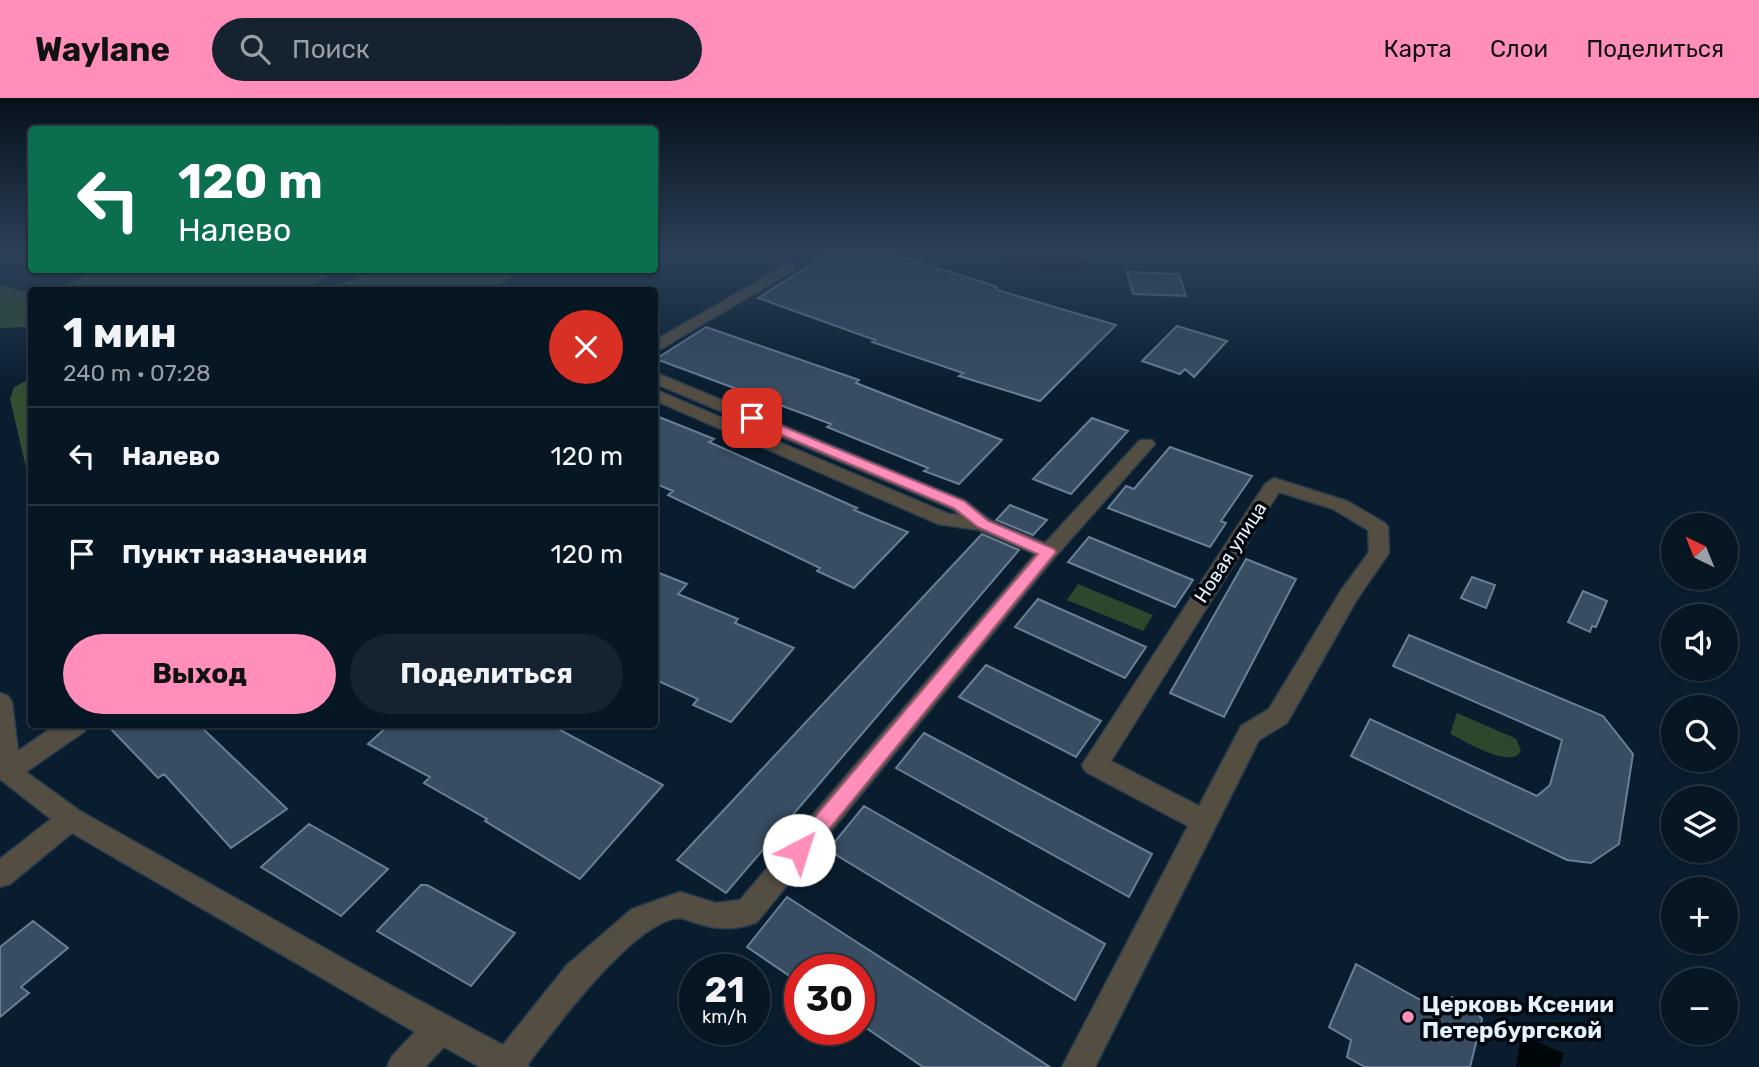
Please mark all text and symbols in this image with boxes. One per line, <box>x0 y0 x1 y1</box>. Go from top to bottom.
search box <box>212 18 702 81</box>
text: Waylane <box>35 30 170 69</box>
icon: search <box>236 30 274 68</box>
text: Поиск <box>292 34 370 65</box>
text: Карта <box>1383 35 1452 63</box>
text: Слои <box>1490 35 1548 63</box>
text: Поделиться <box>1586 35 1724 63</box>
text: 120 m <box>178 152 323 210</box>
icon: left <box>63 154 154 245</box>
text: Налево <box>178 211 291 249</box>
text: 1 мин <box>63 308 177 358</box>
button: close <box>549 310 623 384</box>
text: 240 m · 07:28 <box>63 359 211 387</box>
pin <box>722 388 782 448</box>
icon: arrive <box>733 399 771 437</box>
icon: left <box>63 437 101 475</box>
text: Налево <box>122 441 220 472</box>
text: 120 m <box>551 441 623 472</box>
street label: Новая улица <box>1189 498 1271 607</box>
north arrow <box>1661 513 1738 590</box>
map controls <box>1661 513 1738 1045</box>
icon: arrive <box>63 535 101 573</box>
text: Пункт назначения <box>122 539 367 570</box>
text: 120 m <box>551 539 623 570</box>
button: sound <box>1661 604 1738 681</box>
button: Выход <box>63 634 336 714</box>
button: Поделиться <box>350 634 623 714</box>
button: search <box>1661 695 1738 772</box>
button: layers <box>1661 786 1738 863</box>
position arrow <box>762 813 836 887</box>
button: + <box>1661 877 1738 954</box>
speed limit sign: 30 <box>784 954 875 1045</box>
button: − <box>1661 968 1738 1045</box>
text: 21 <box>704 969 745 1011</box>
place label: Церковь Ксении Петербургской <box>1422 990 1614 1044</box>
text: km/h <box>702 1006 747 1028</box>
marker: Церковь Ксении Петербургской <box>1400 1009 1416 1025</box>

